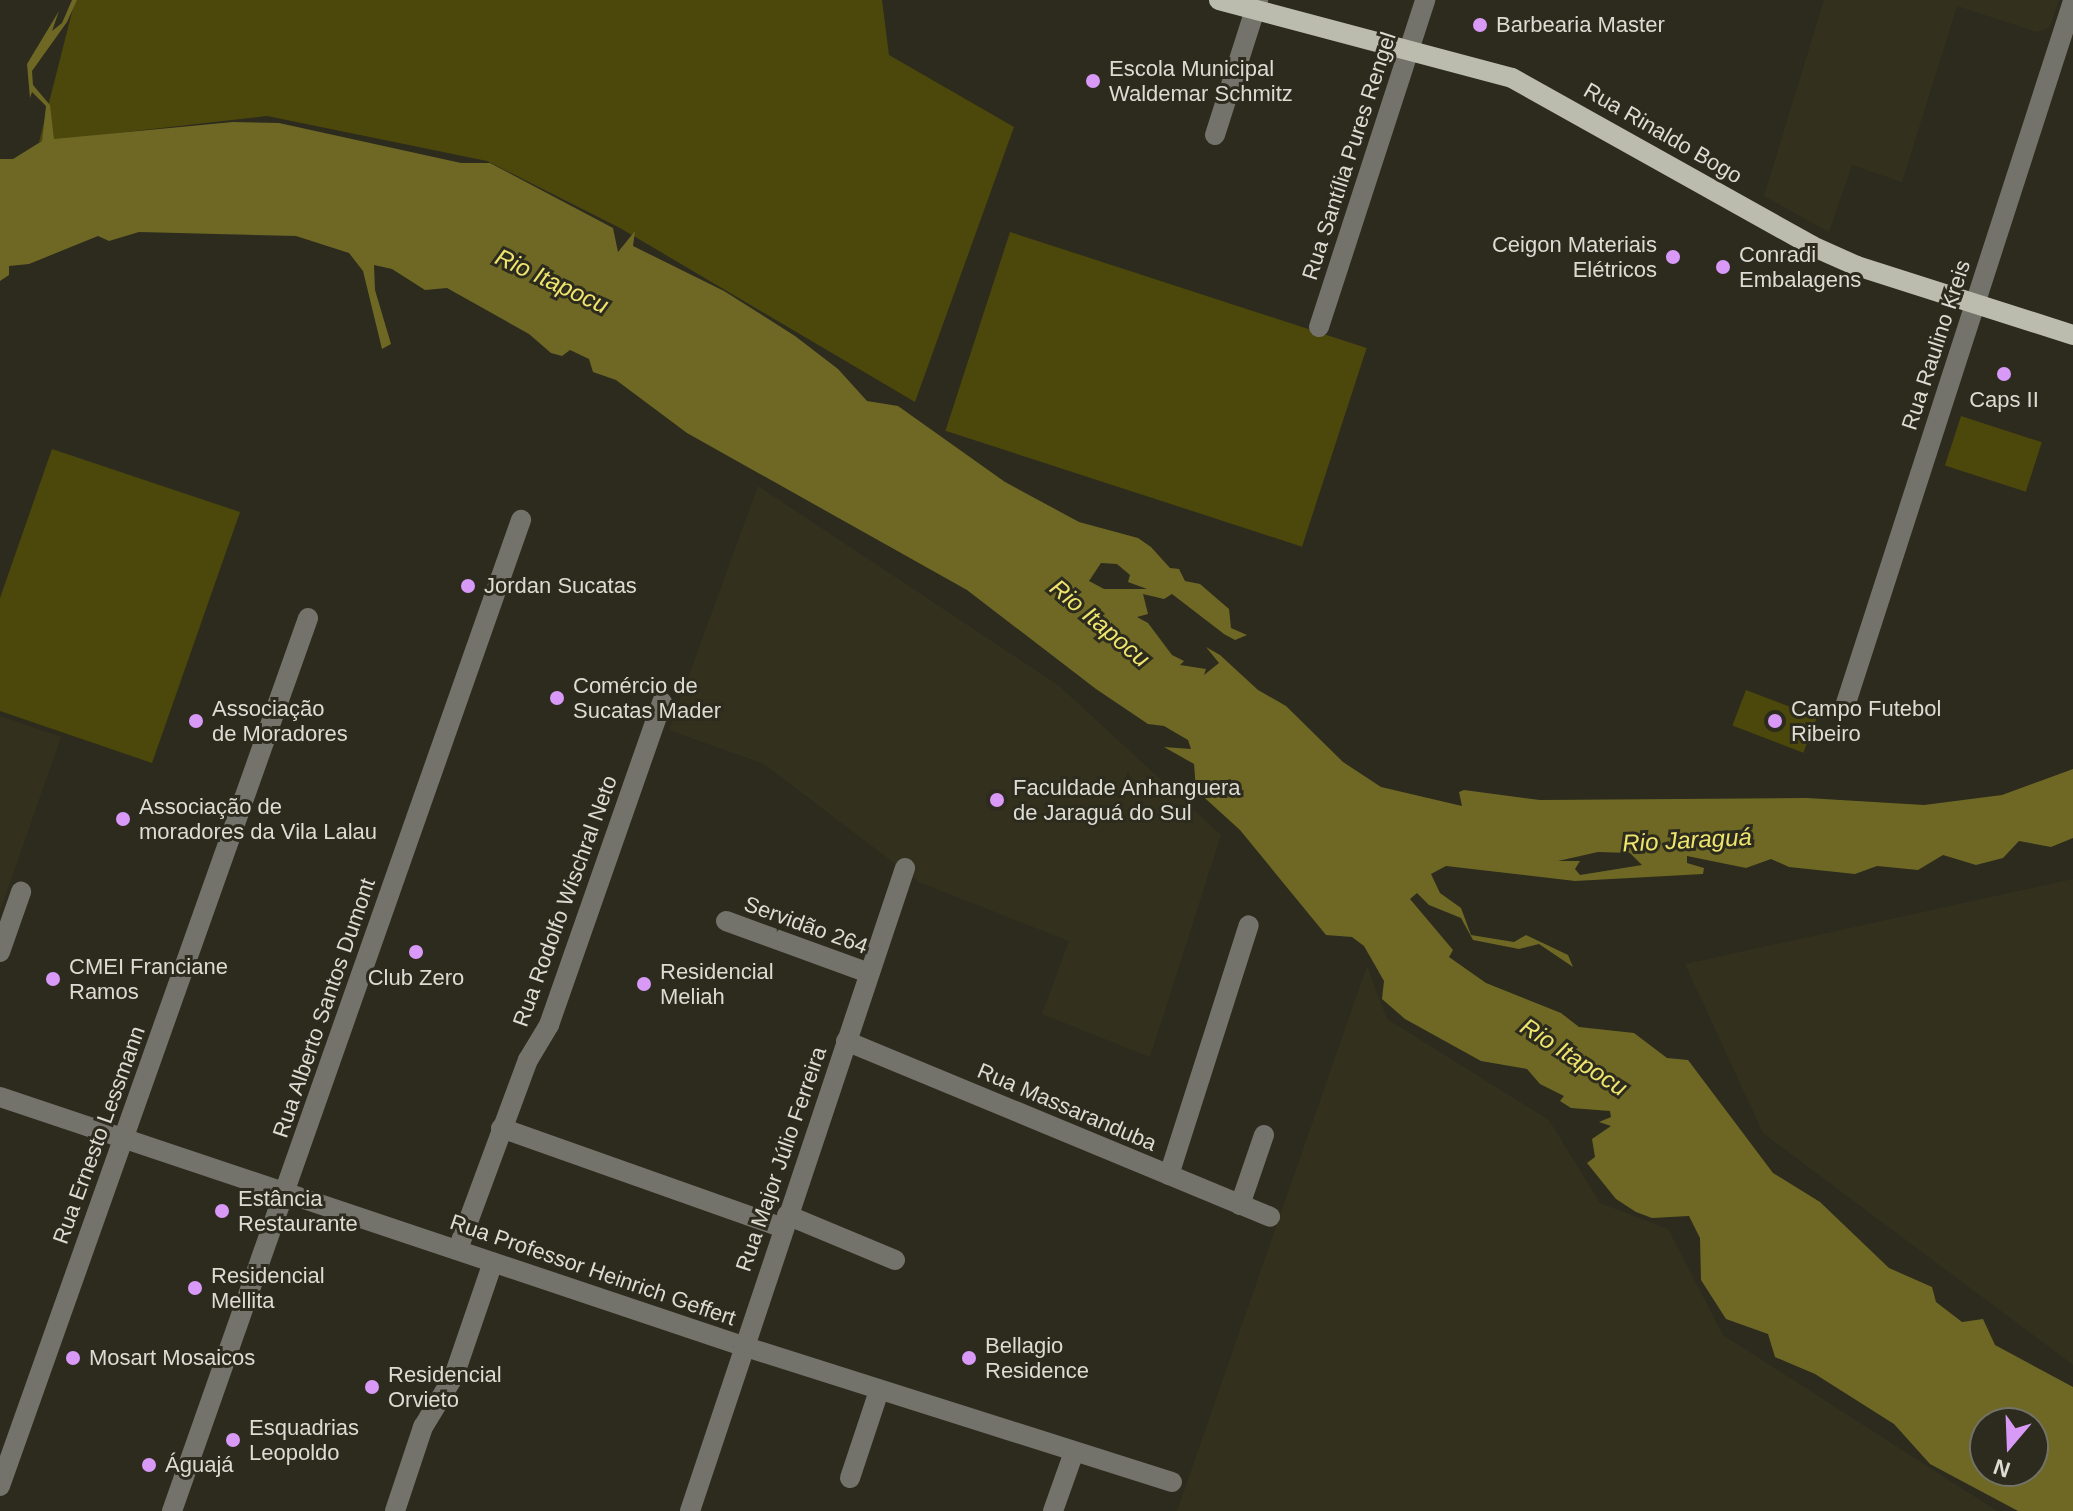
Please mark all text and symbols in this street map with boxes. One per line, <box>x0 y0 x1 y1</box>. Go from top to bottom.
place label: Barbearia Master <box>1496 12 1665 38</box>
marker: Barbearia Master <box>1471 16 1489 34</box>
street label: Rua Santília Pures Rengel <box>1296 29 1402 283</box>
place label: Escola Municipal Waldemar Schmitz <box>1109 55 1293 106</box>
marker: Escola Municipal Waldemar Schmitz <box>1084 72 1102 90</box>
street label: Rua Rinaldo Bogo <box>1579 77 1747 189</box>
place label: Ceigon Materiais Elétricos <box>1492 231 1657 282</box>
place label: Conradi Embalagens <box>1739 241 1861 292</box>
water label: Rio Itapocu <box>491 242 613 320</box>
marker: Ceigon Materiais Elétricos <box>1664 248 1682 266</box>
street label: Rua Raulino Kreis <box>1896 257 1976 433</box>
marker: Conradi Embalagens <box>1714 258 1732 276</box>
marker: Caps II <box>1995 365 2013 383</box>
place label: Caps II <box>1969 387 2039 413</box>
place label: Jordan Sucatas <box>484 573 637 599</box>
water label: Rio Itapocu <box>1044 573 1156 673</box>
marker: Jordan Sucatas <box>459 577 477 595</box>
place label: Comércio de Sucatas Mader <box>573 672 721 724</box>
marker: Comércio de Sucatas Mader <box>548 689 566 707</box>
place label: Associação de Moradores <box>212 695 348 746</box>
place label: Campo Futebol Ribeiro <box>1791 695 1941 746</box>
marker: Associação de Moradores <box>187 712 205 730</box>
marker: Campo Futebol Ribeiro <box>1766 712 1784 730</box>
street label: Rua Rodolfo Wischral Neto <box>507 772 623 1030</box>
place label: Faculdade Anhanguera de Jaraguá do Sul <box>1013 774 1242 826</box>
marker: Faculdade Anhanguera de Jaraguá do Sul <box>988 791 1006 809</box>
place label: Associação de moradores da Vila Lalau <box>139 793 377 844</box>
marker: Associação de moradores da Vila Lalau <box>114 810 132 828</box>
water label: Rio Jaraguá <box>1622 822 1752 858</box>
street label: Rua Alberto Santos Dumont <box>267 874 381 1142</box>
street label: Servidão 264 <box>741 890 871 960</box>
marker: Club Zero <box>407 943 425 961</box>
place label: CMEI Franciane Ramos <box>69 953 228 1004</box>
place label: Residencial Meliah <box>660 958 774 1010</box>
place label: Club Zero <box>368 965 464 991</box>
marker: CMEI Franciane Ramos <box>44 970 62 988</box>
marker: Residencial Meliah <box>635 975 653 993</box>
water label: Rio Itapocu <box>1515 1012 1633 1102</box>
street label: Rua Ernesto Lessmann <box>47 1022 151 1248</box>
street label: Rua Major Júlio Ferreira <box>730 1043 832 1275</box>
street label: Rua Massaranduba <box>973 1057 1161 1157</box>
place label: Estância Restaurante <box>238 1185 358 1236</box>
marker: Estância Restaurante <box>213 1202 231 1220</box>
street label: Rua Professor Heinrich Geffert <box>447 1209 739 1331</box>
place label: Residencial Mellita <box>211 1262 325 1314</box>
marker: Residencial Mellita <box>186 1279 204 1297</box>
place label: Bellagio Residence <box>985 1332 1089 1384</box>
place label: Mosart Mosaicos <box>89 1345 255 1371</box>
marker: Mosart Mosaicos <box>64 1349 82 1367</box>
marker: Bellagio Residence <box>960 1349 978 1367</box>
place label: Residencial Orvieto <box>388 1361 502 1412</box>
marker: Residencial Orvieto <box>363 1378 381 1396</box>
north arrow <box>1969 1407 2049 1487</box>
place label: Esquadrias Leopoldo <box>249 1414 359 1466</box>
marker: Esquadrias Leopoldo <box>224 1431 242 1449</box>
place label: Águajá <box>165 1452 234 1478</box>
text: N <box>1990 1454 2013 1483</box>
marker: Águajá <box>140 1456 158 1474</box>

